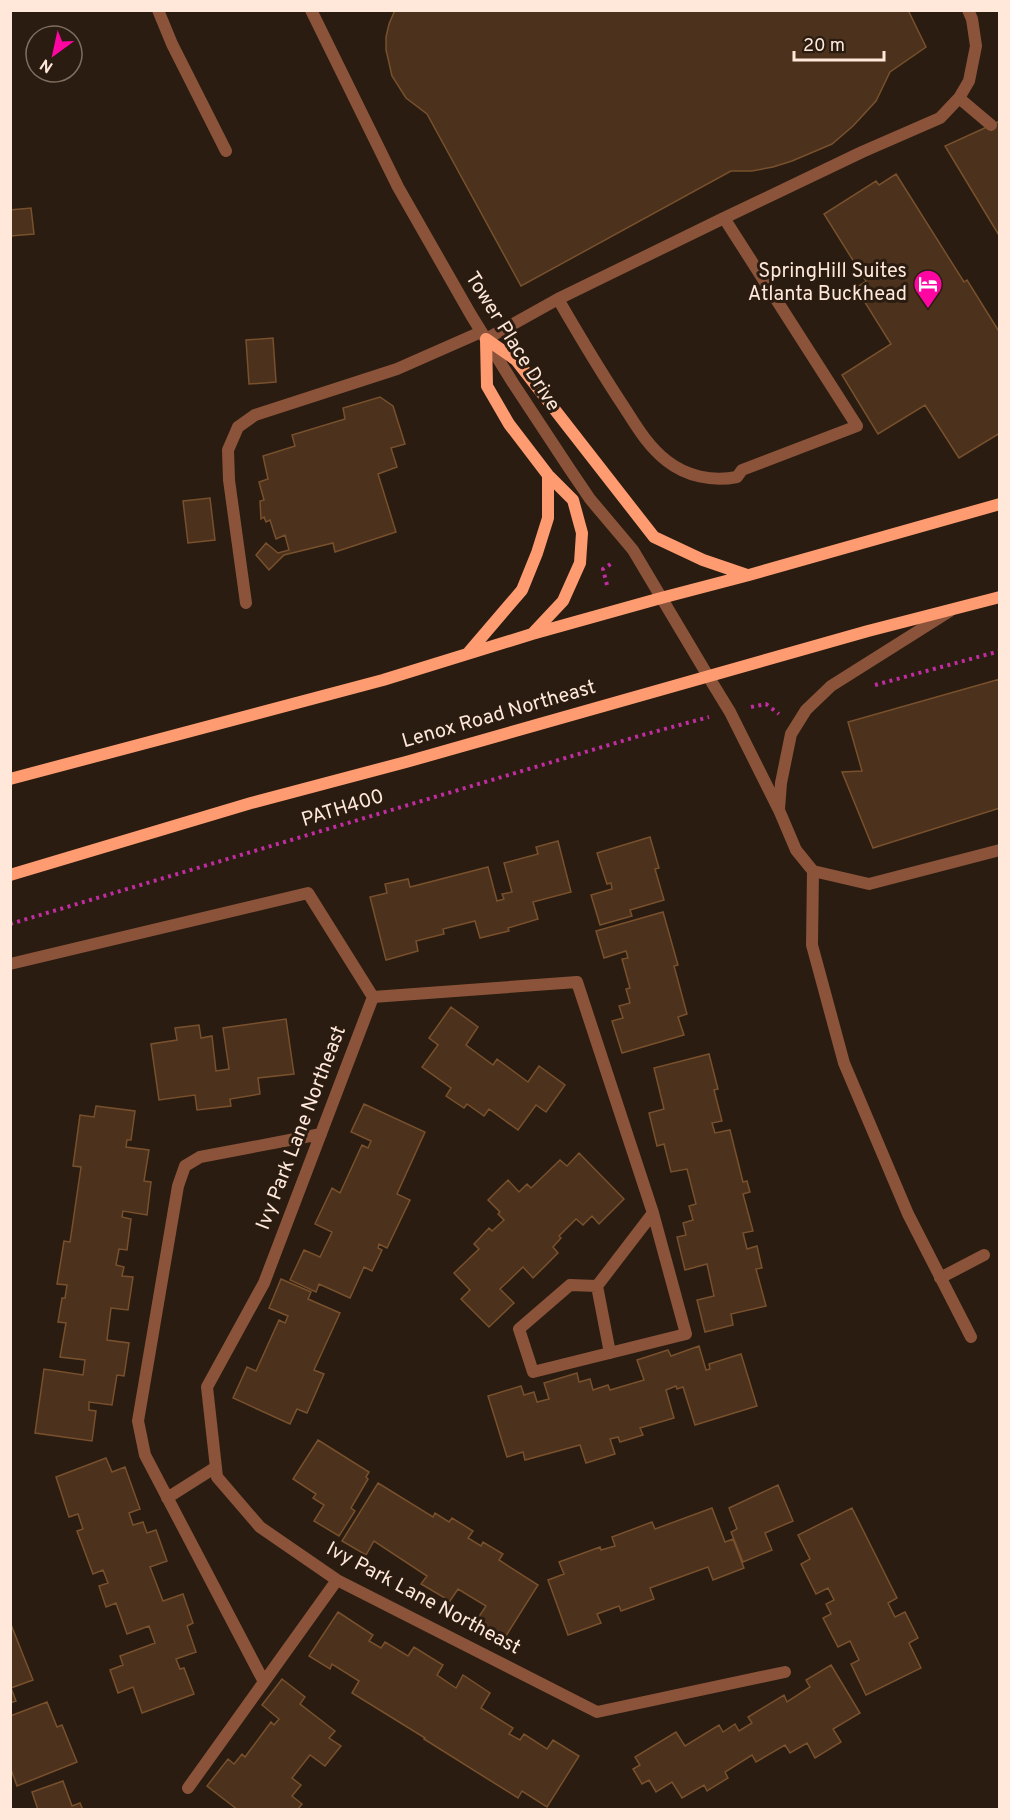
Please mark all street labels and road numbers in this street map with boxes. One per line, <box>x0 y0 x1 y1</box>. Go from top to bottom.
street label: Tower Place Drive <box>459 267 565 417</box>
street label: Lenox Road Northeast <box>399 675 599 755</box>
street label: PATH400 <box>299 784 387 834</box>
street label: Ivy Park Lane Northeast <box>251 1022 353 1234</box>
street label: Ivy Park Lane Northeast <box>321 1537 525 1661</box>

